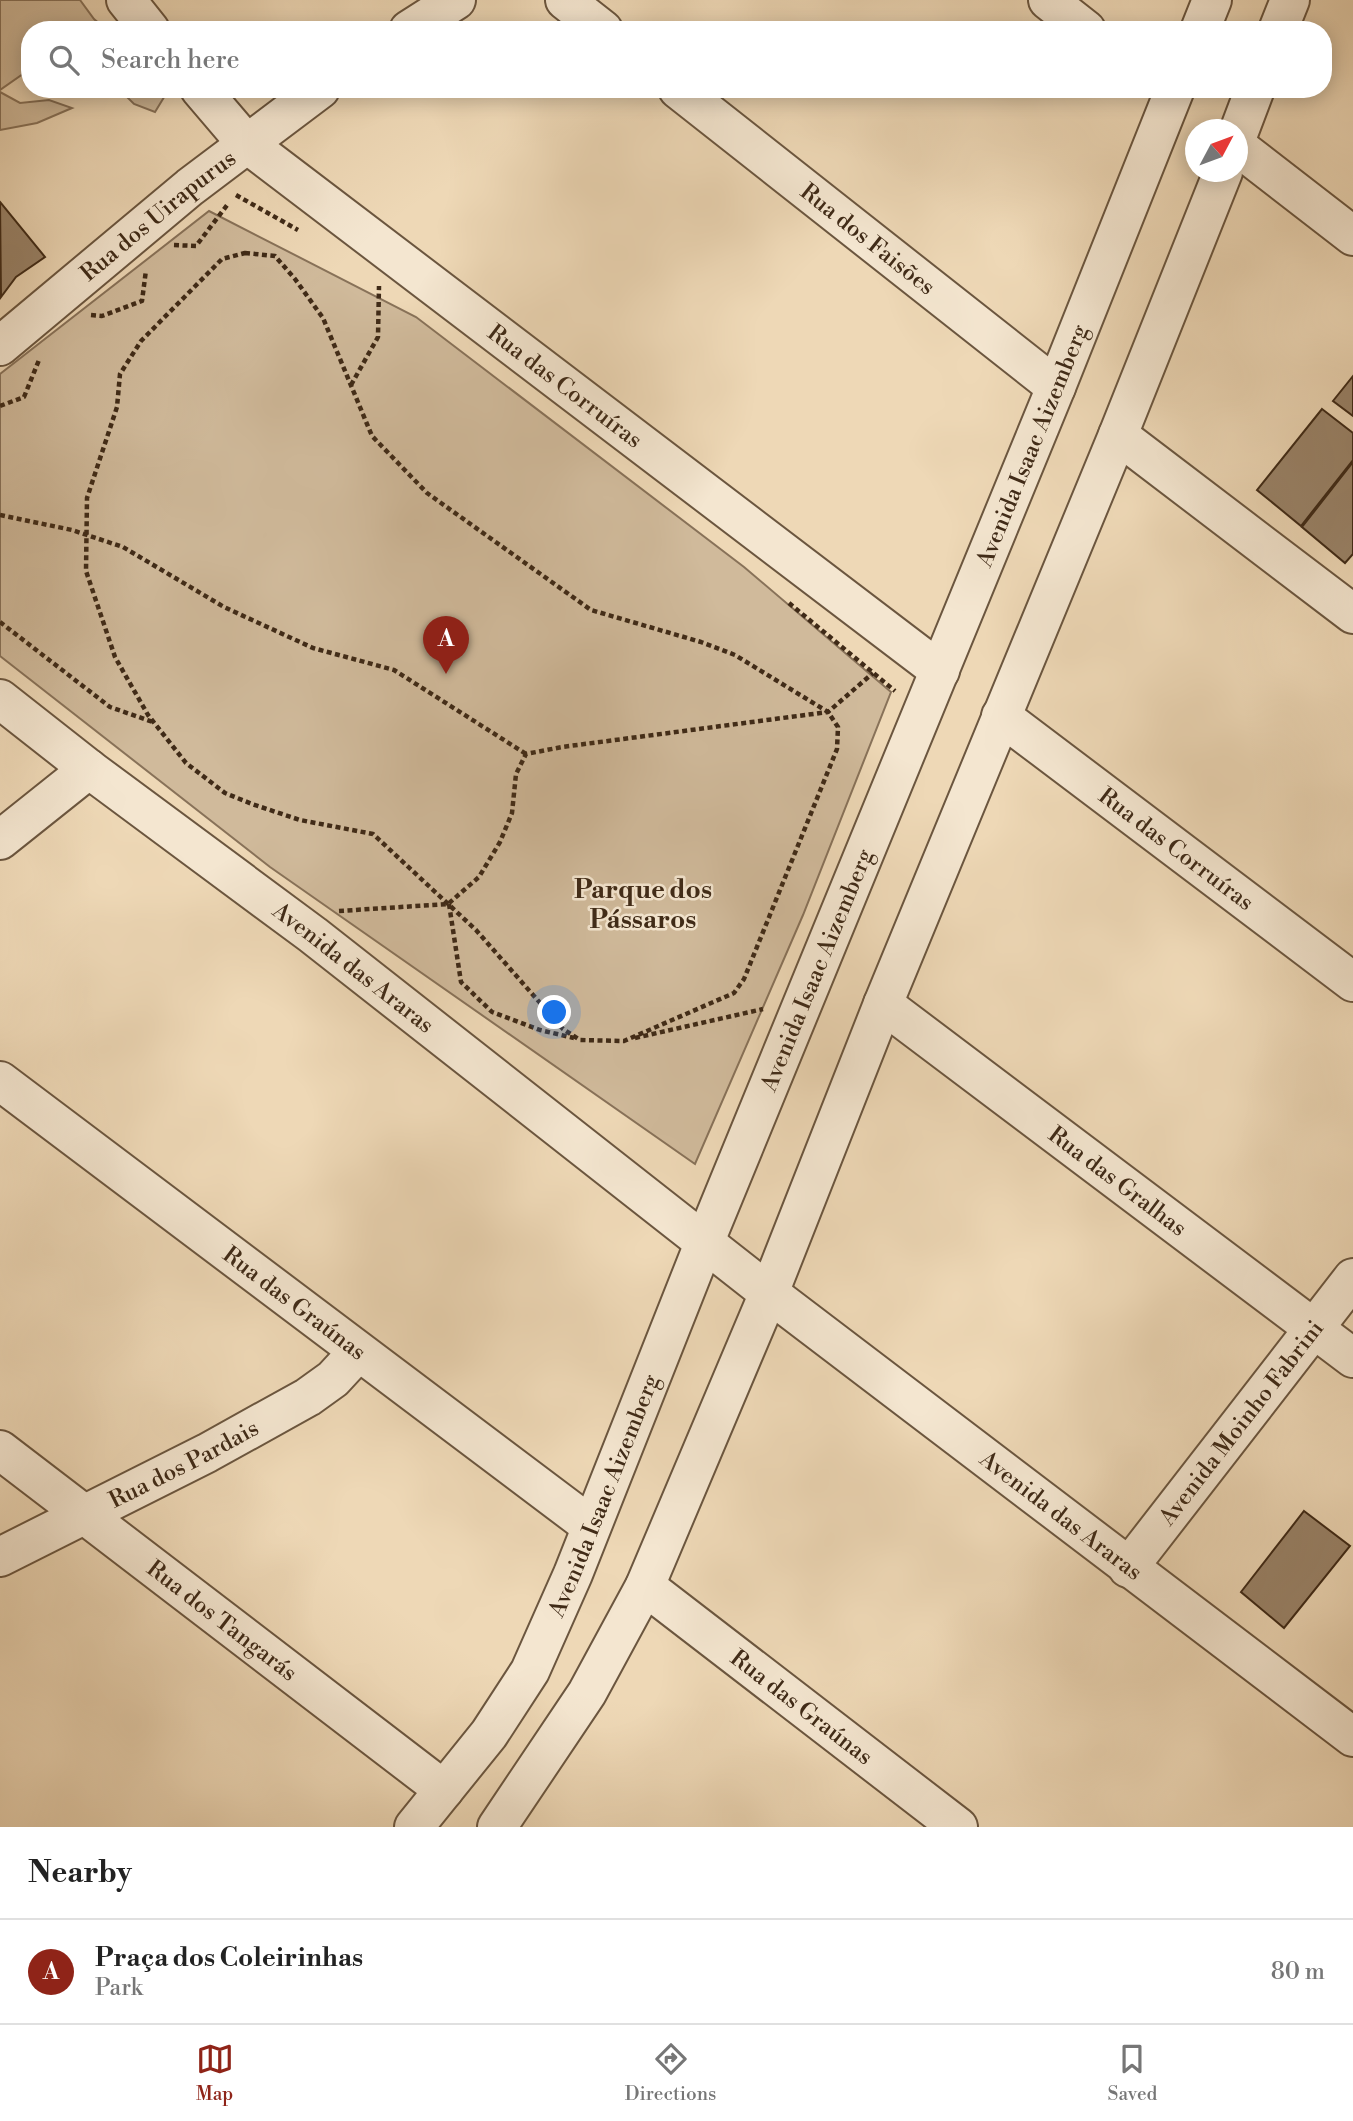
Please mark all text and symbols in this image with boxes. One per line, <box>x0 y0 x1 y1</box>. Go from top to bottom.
search box <box>21 21 1332 98</box>
icon: search <box>45 41 83 79</box>
text: Search here <box>101 44 240 76</box>
north arrow <box>1185 119 1248 182</box>
street label: Rua dos Uirapurus <box>75 144 242 288</box>
street label: Rua dos Faisões <box>794 178 940 301</box>
street label: Rua das Corruíras <box>482 319 647 454</box>
street label: Avenida Isaac Aizemberg <box>970 320 1095 572</box>
pin: A <box>423 616 469 674</box>
street label: Rua das Corruíras <box>1093 782 1259 917</box>
street label: Avenida Isaac Aizemberg <box>755 845 880 1096</box>
district label: Parque dos Pássaros <box>574 874 712 936</box>
street label: Avenida das Araras <box>266 896 439 1040</box>
your location <box>537 995 571 1029</box>
street label: Rua das Gralhas <box>1043 1121 1192 1243</box>
street label: Rua das Graúnas <box>217 1241 371 1367</box>
street label: Avenida Moinho Fabrini <box>1153 1315 1330 1532</box>
street label: Avenida Isaac Aizemberg <box>542 1370 666 1622</box>
street label: Rua dos Pardais <box>105 1414 264 1515</box>
street label: Avenida das Araras <box>973 1445 1147 1587</box>
street label: Rua dos Tangarás <box>141 1555 302 1687</box>
street label: Rua das Graúnas <box>725 1644 878 1771</box>
text: Nearby <box>28 1854 132 1892</box>
text: Praça dos Coleirinhas <box>95 1942 363 1974</box>
text: A <box>43 1958 59 1986</box>
text: 80 m <box>1271 1958 1325 1986</box>
text: Park <box>95 1974 143 2002</box>
tab: Map <box>196 2040 234 2106</box>
tab: Directions <box>625 2040 716 2106</box>
tab: Saved <box>1108 2040 1157 2106</box>

